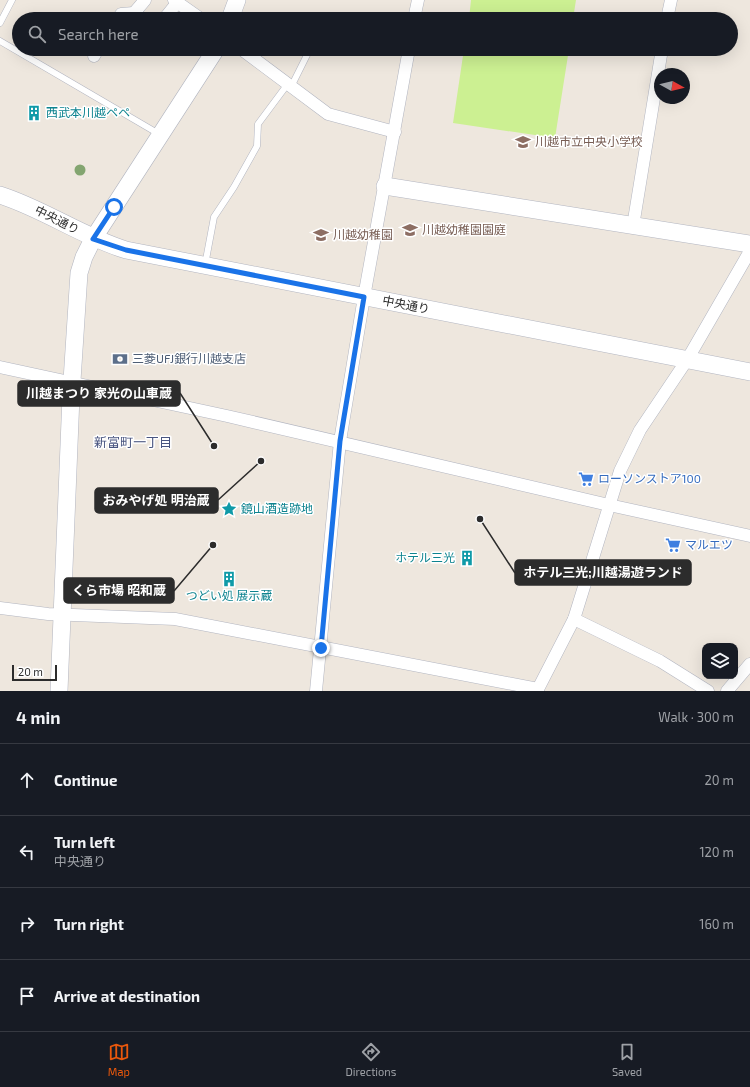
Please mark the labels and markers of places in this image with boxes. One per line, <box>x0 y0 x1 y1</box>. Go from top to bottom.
building icon: 西武本川越ペペ <box>25 104 43 122</box>
place label: 西武本川越ペペ <box>46 105 130 119</box>
school or university icon: 川越市立中央小学校 <box>514 133 532 151</box>
place label: 川越市立中央小学校 <box>535 134 643 148</box>
school or university icon: 川越幼稚園園庭 <box>401 221 419 239</box>
place label: 川越幼稚園園庭 <box>422 222 506 236</box>
school or university icon: 川越幼稚園 <box>312 226 330 244</box>
place label: 川越幼稚園 <box>333 227 393 241</box>
bank icon: 三菱UFJ銀行川越支店 <box>111 350 129 368</box>
place label: 三菱UFJ銀行川越支店 <box>132 351 246 365</box>
callout: 川越まつり 家光の山車蔵 <box>18 381 180 406</box>
supermarket icon: ローソンストア100 <box>577 470 595 488</box>
place label: ローソンストア100 <box>598 471 701 485</box>
callout: おみやげ処 明治蔵 <box>95 488 218 513</box>
place icon: 鏡山酒造跡地 <box>220 500 238 518</box>
place label: 鏡山酒造跡地 <box>241 501 313 515</box>
supermarket icon: マルエツ <box>664 536 682 554</box>
place label: マルエツ <box>685 537 733 551</box>
building icon: ホテル三光 <box>458 549 476 567</box>
place label: ホテル三光 <box>395 550 455 564</box>
callout: ホテル三光;川越湯遊ランド <box>515 560 691 585</box>
building icon: つどい処 展示蔵 <box>220 570 238 588</box>
callout: くら市場 昭和蔵 <box>64 578 174 603</box>
place label: つどい処 展示蔵 <box>186 588 272 602</box>

